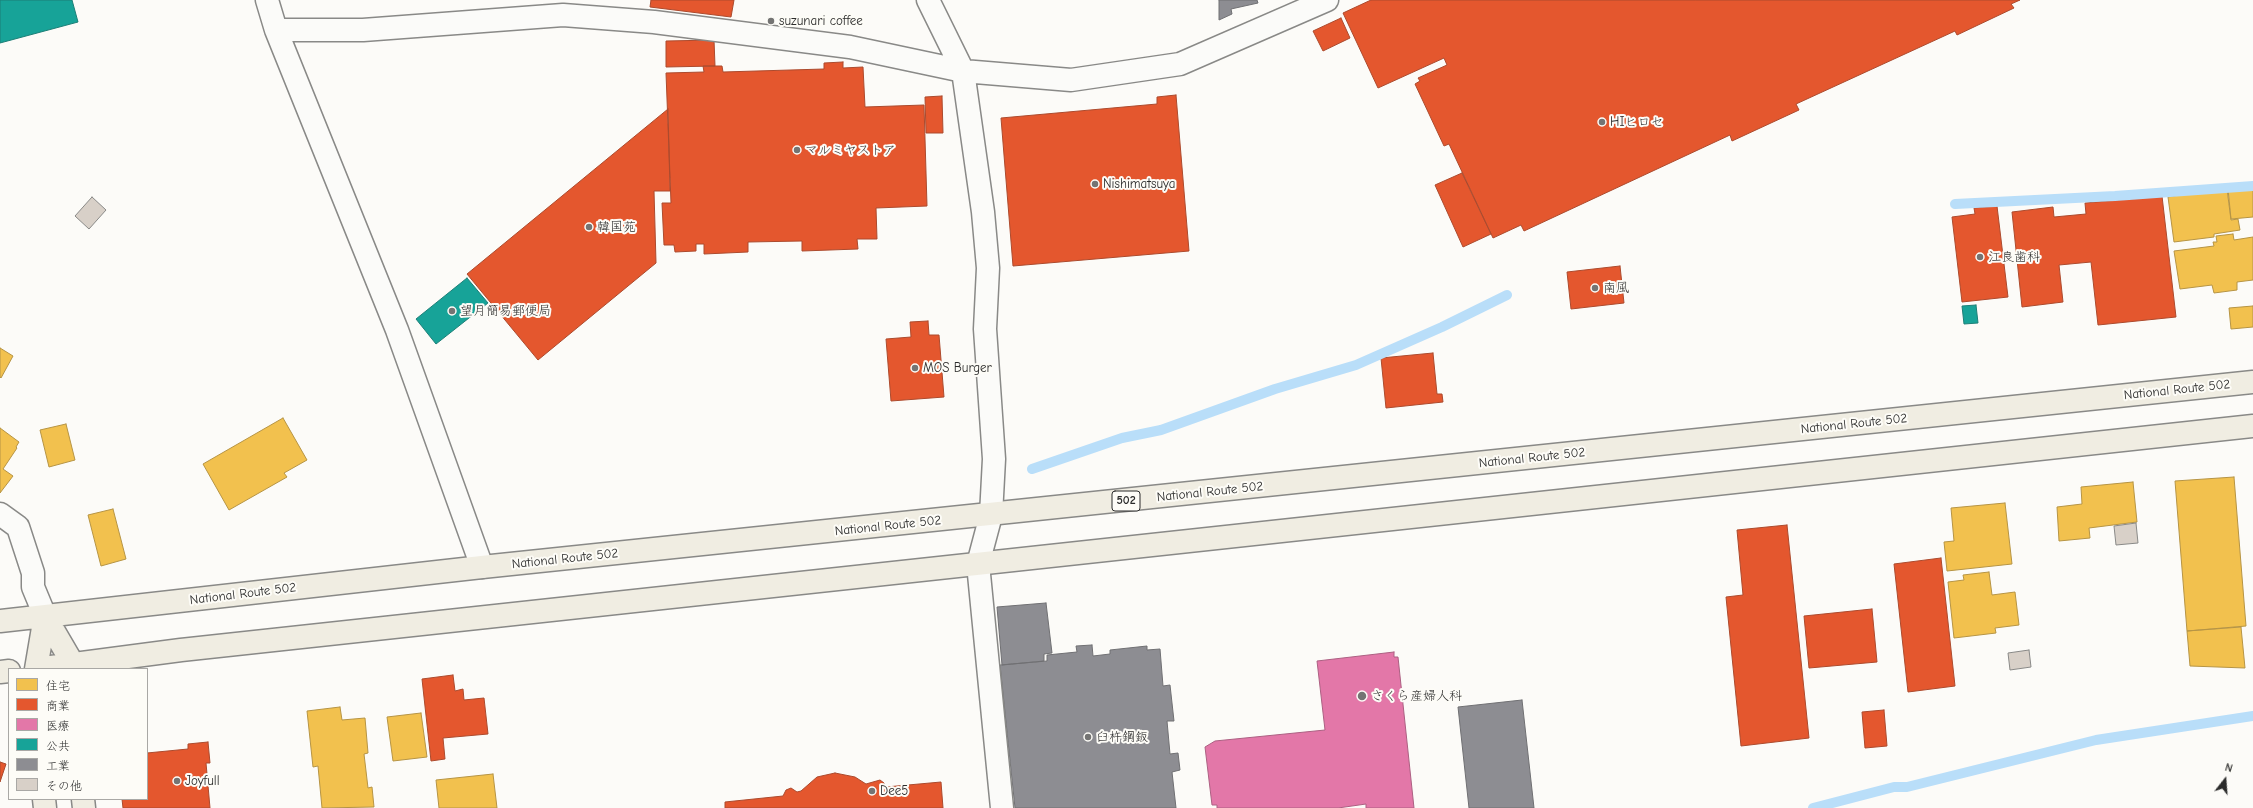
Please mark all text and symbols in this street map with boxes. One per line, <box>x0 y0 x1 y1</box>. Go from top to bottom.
place label: suzunari coffee <box>779 13 863 29</box>
marker: suzunari coffee <box>766 16 776 26</box>
place label: HIヒロセ <box>1610 114 1663 130</box>
marker: HIヒロセ <box>1597 117 1607 127</box>
place label: マルミヤストア <box>805 142 896 158</box>
marker: マルミヤストア <box>792 145 802 155</box>
place label: Nishimatsuya <box>1103 176 1175 192</box>
marker: Nishimatsuya <box>1090 179 1100 189</box>
place label: 韓国苑 <box>597 219 636 235</box>
marker: 韓国苑 <box>584 222 594 232</box>
place label: 江良歯科 <box>1988 249 2040 265</box>
marker: 江良歯科 <box>1975 252 1985 262</box>
place label: 南風 <box>1603 280 1629 296</box>
marker: 南風 <box>1590 283 1600 293</box>
place label: 望月簡易郵便局 <box>460 303 551 319</box>
marker: 望月簡易郵便局 <box>447 306 457 316</box>
place label: MOS Burger <box>923 360 992 376</box>
marker: MOS Burger <box>910 363 920 373</box>
street label: National Route 502 <box>2123 377 2231 403</box>
street label: National Route 502 <box>1800 411 1908 437</box>
street label: National Route 502 <box>1478 445 1586 471</box>
street label: National Route 502 <box>1156 479 1264 505</box>
road number: 502 <box>1112 491 1140 511</box>
street label: National Route 502 <box>834 513 942 539</box>
street label: National Route 502 <box>511 546 619 572</box>
street label: National Route 502 <box>189 580 297 608</box>
legend <box>8 668 148 800</box>
text: 住宅 <box>46 679 70 693</box>
place label: さくら産婦人科 <box>1371 688 1462 704</box>
marker: さくら産婦人科 <box>1356 690 1368 702</box>
text: 商業 <box>46 699 70 713</box>
text: 医療 <box>46 719 70 733</box>
place label: 臼杵鋼鈑 <box>1096 729 1148 745</box>
marker: 臼杵鋼鈑 <box>1083 732 1093 742</box>
text: 公共 <box>46 739 70 753</box>
text: 工業 <box>46 759 70 773</box>
north arrow <box>2205 760 2245 800</box>
text: N <box>2223 761 2234 775</box>
place label: Joyfull <box>185 773 220 789</box>
marker: Joyfull <box>172 776 182 786</box>
text: その他 <box>46 779 82 793</box>
place label: Dee5 <box>880 783 908 799</box>
marker: Dee5 <box>867 786 877 796</box>

